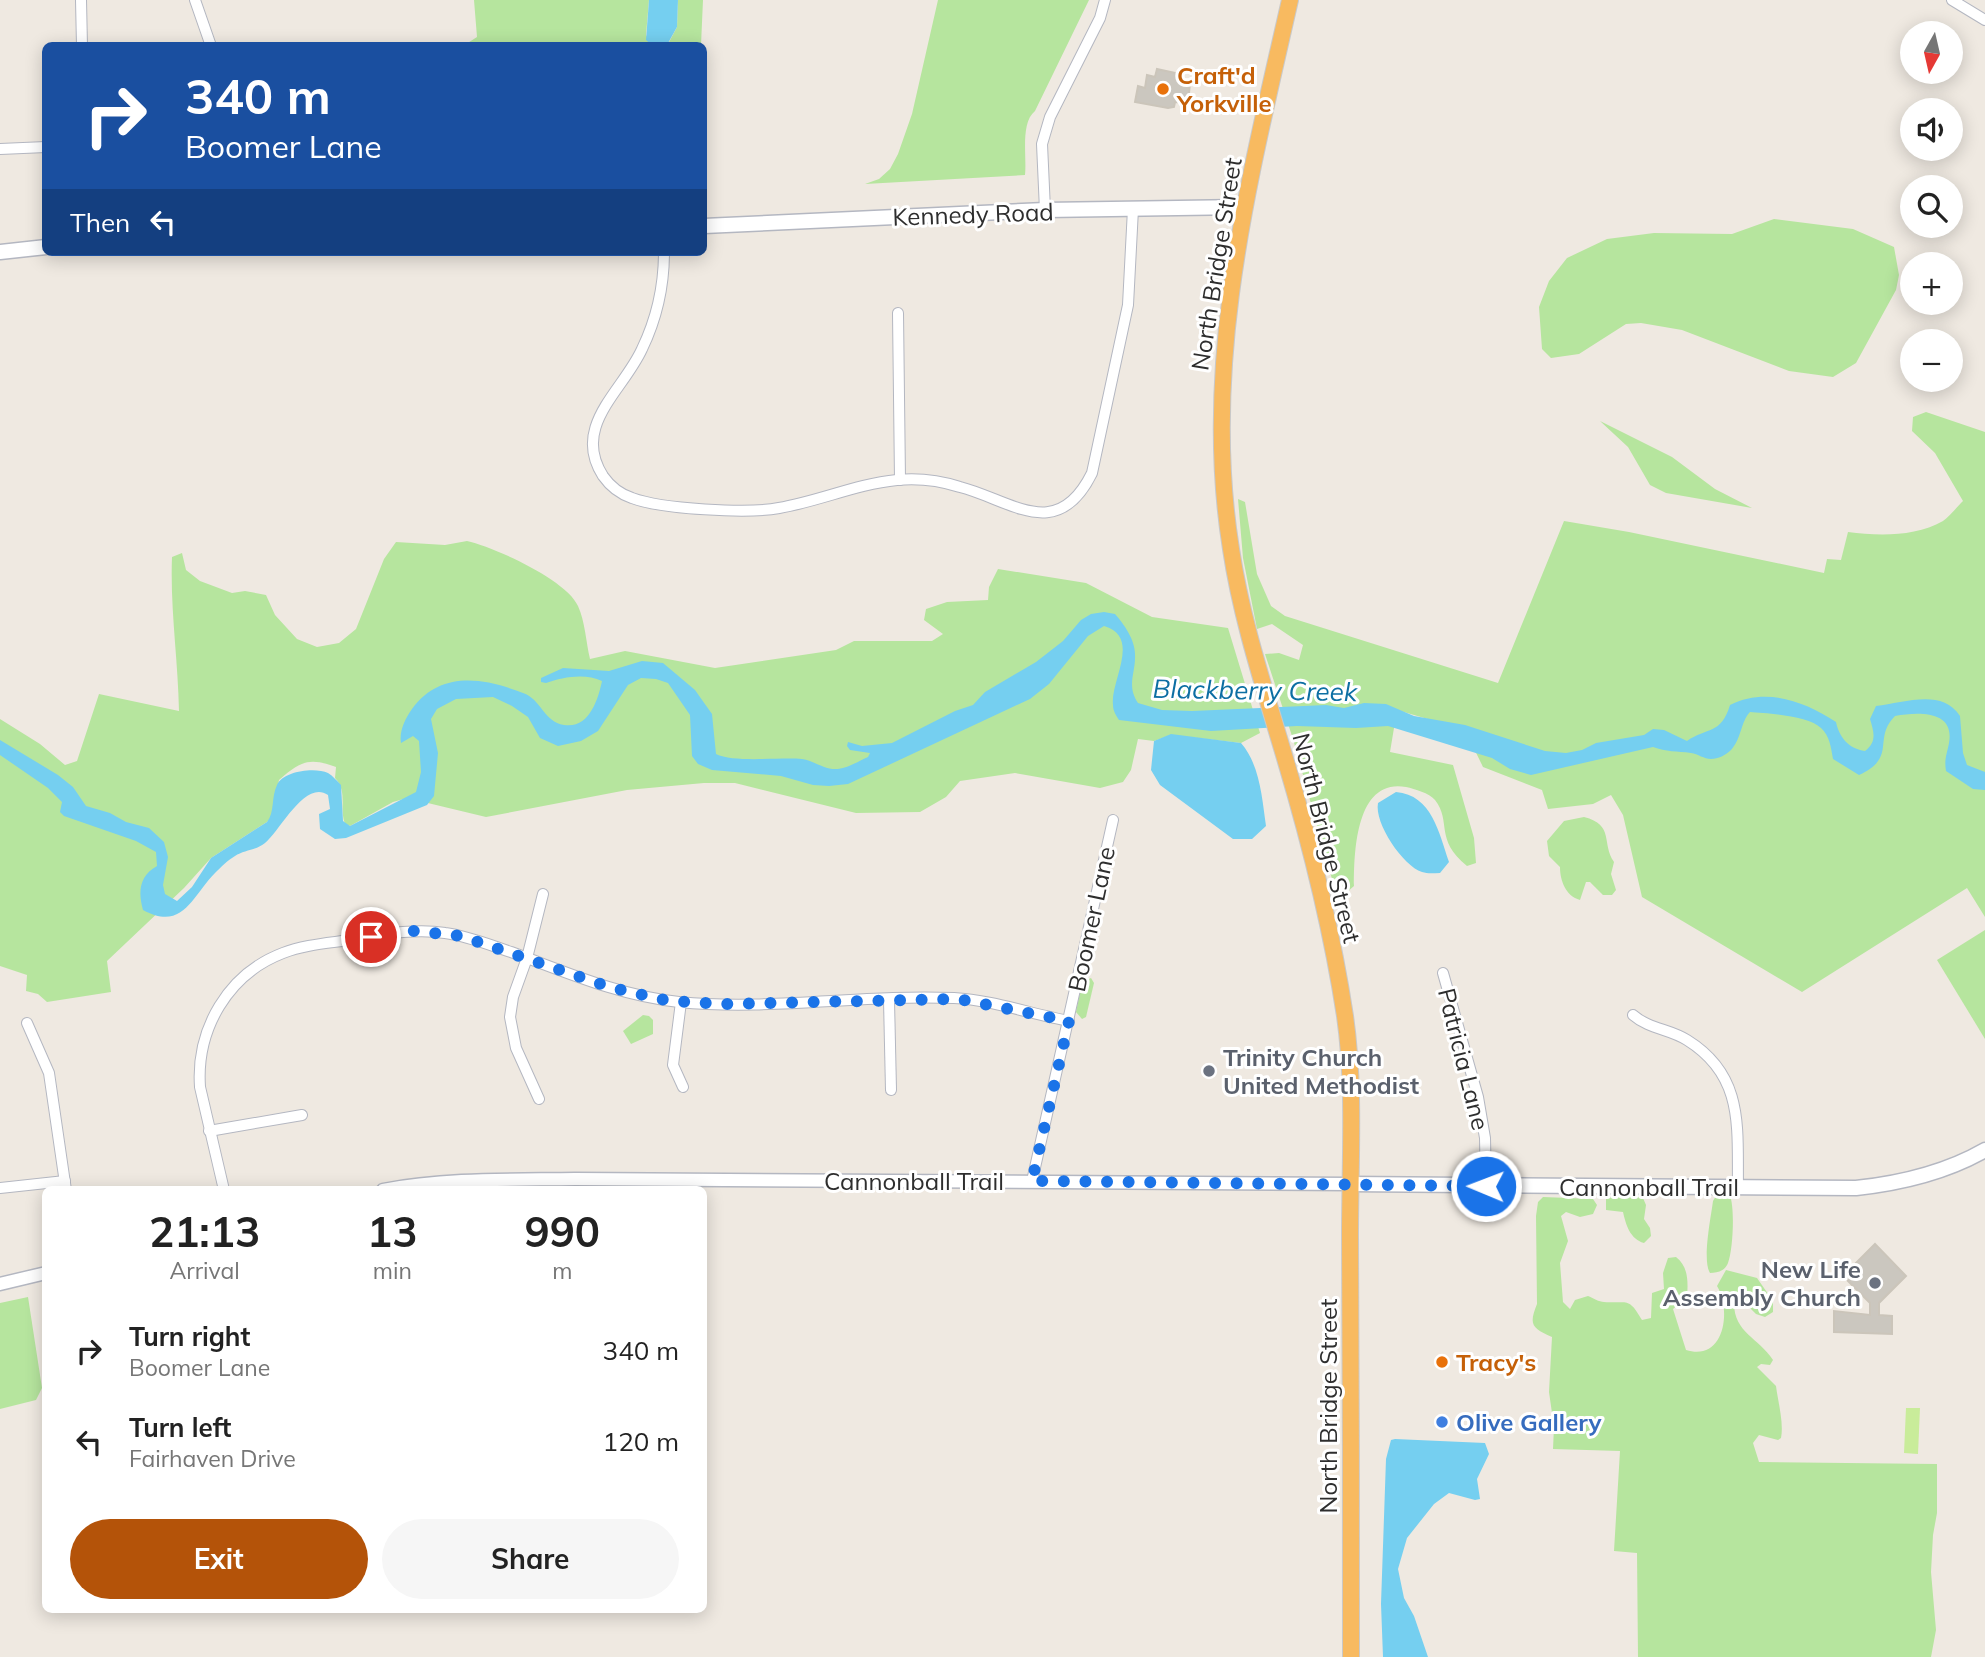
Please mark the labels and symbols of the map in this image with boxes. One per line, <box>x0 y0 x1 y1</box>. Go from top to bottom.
north arrow <box>1900 21 1964 84</box>
place label: Craft'd Yorkville <box>1176 60 1272 118</box>
marker: Craft'd Yorkville <box>1155 81 1171 97</box>
street label: North Bridge Street <box>1184 155 1248 373</box>
street label: Kennedy Road <box>892 196 1054 232</box>
water label: Blackberry Creek <box>1152 672 1358 708</box>
street label: North Bridge Street <box>1286 730 1368 946</box>
street label: Boomer Lane <box>1061 844 1121 994</box>
pin <box>341 907 401 967</box>
street label: Patricia Lane <box>1432 985 1496 1133</box>
place label: Trinity Church United Methodist <box>1223 1042 1419 1100</box>
marker: Trinity Church United Methodist <box>1201 1063 1217 1079</box>
position arrow <box>1449 1149 1523 1223</box>
street label: Cannonball Trail <box>824 1166 1004 1196</box>
street label: Cannonball Trail <box>1559 1172 1739 1202</box>
place label: New Life Assembly Church <box>1663 1254 1861 1312</box>
marker: New Life Assembly Church <box>1867 1275 1883 1291</box>
street label: North Bridge Street <box>1313 1298 1343 1514</box>
place label: Tracy's <box>1456 1347 1536 1377</box>
marker: Tracy's <box>1434 1354 1450 1370</box>
place label: Olive Gallery <box>1456 1407 1602 1437</box>
marker: Olive Gallery <box>1434 1414 1450 1430</box>

